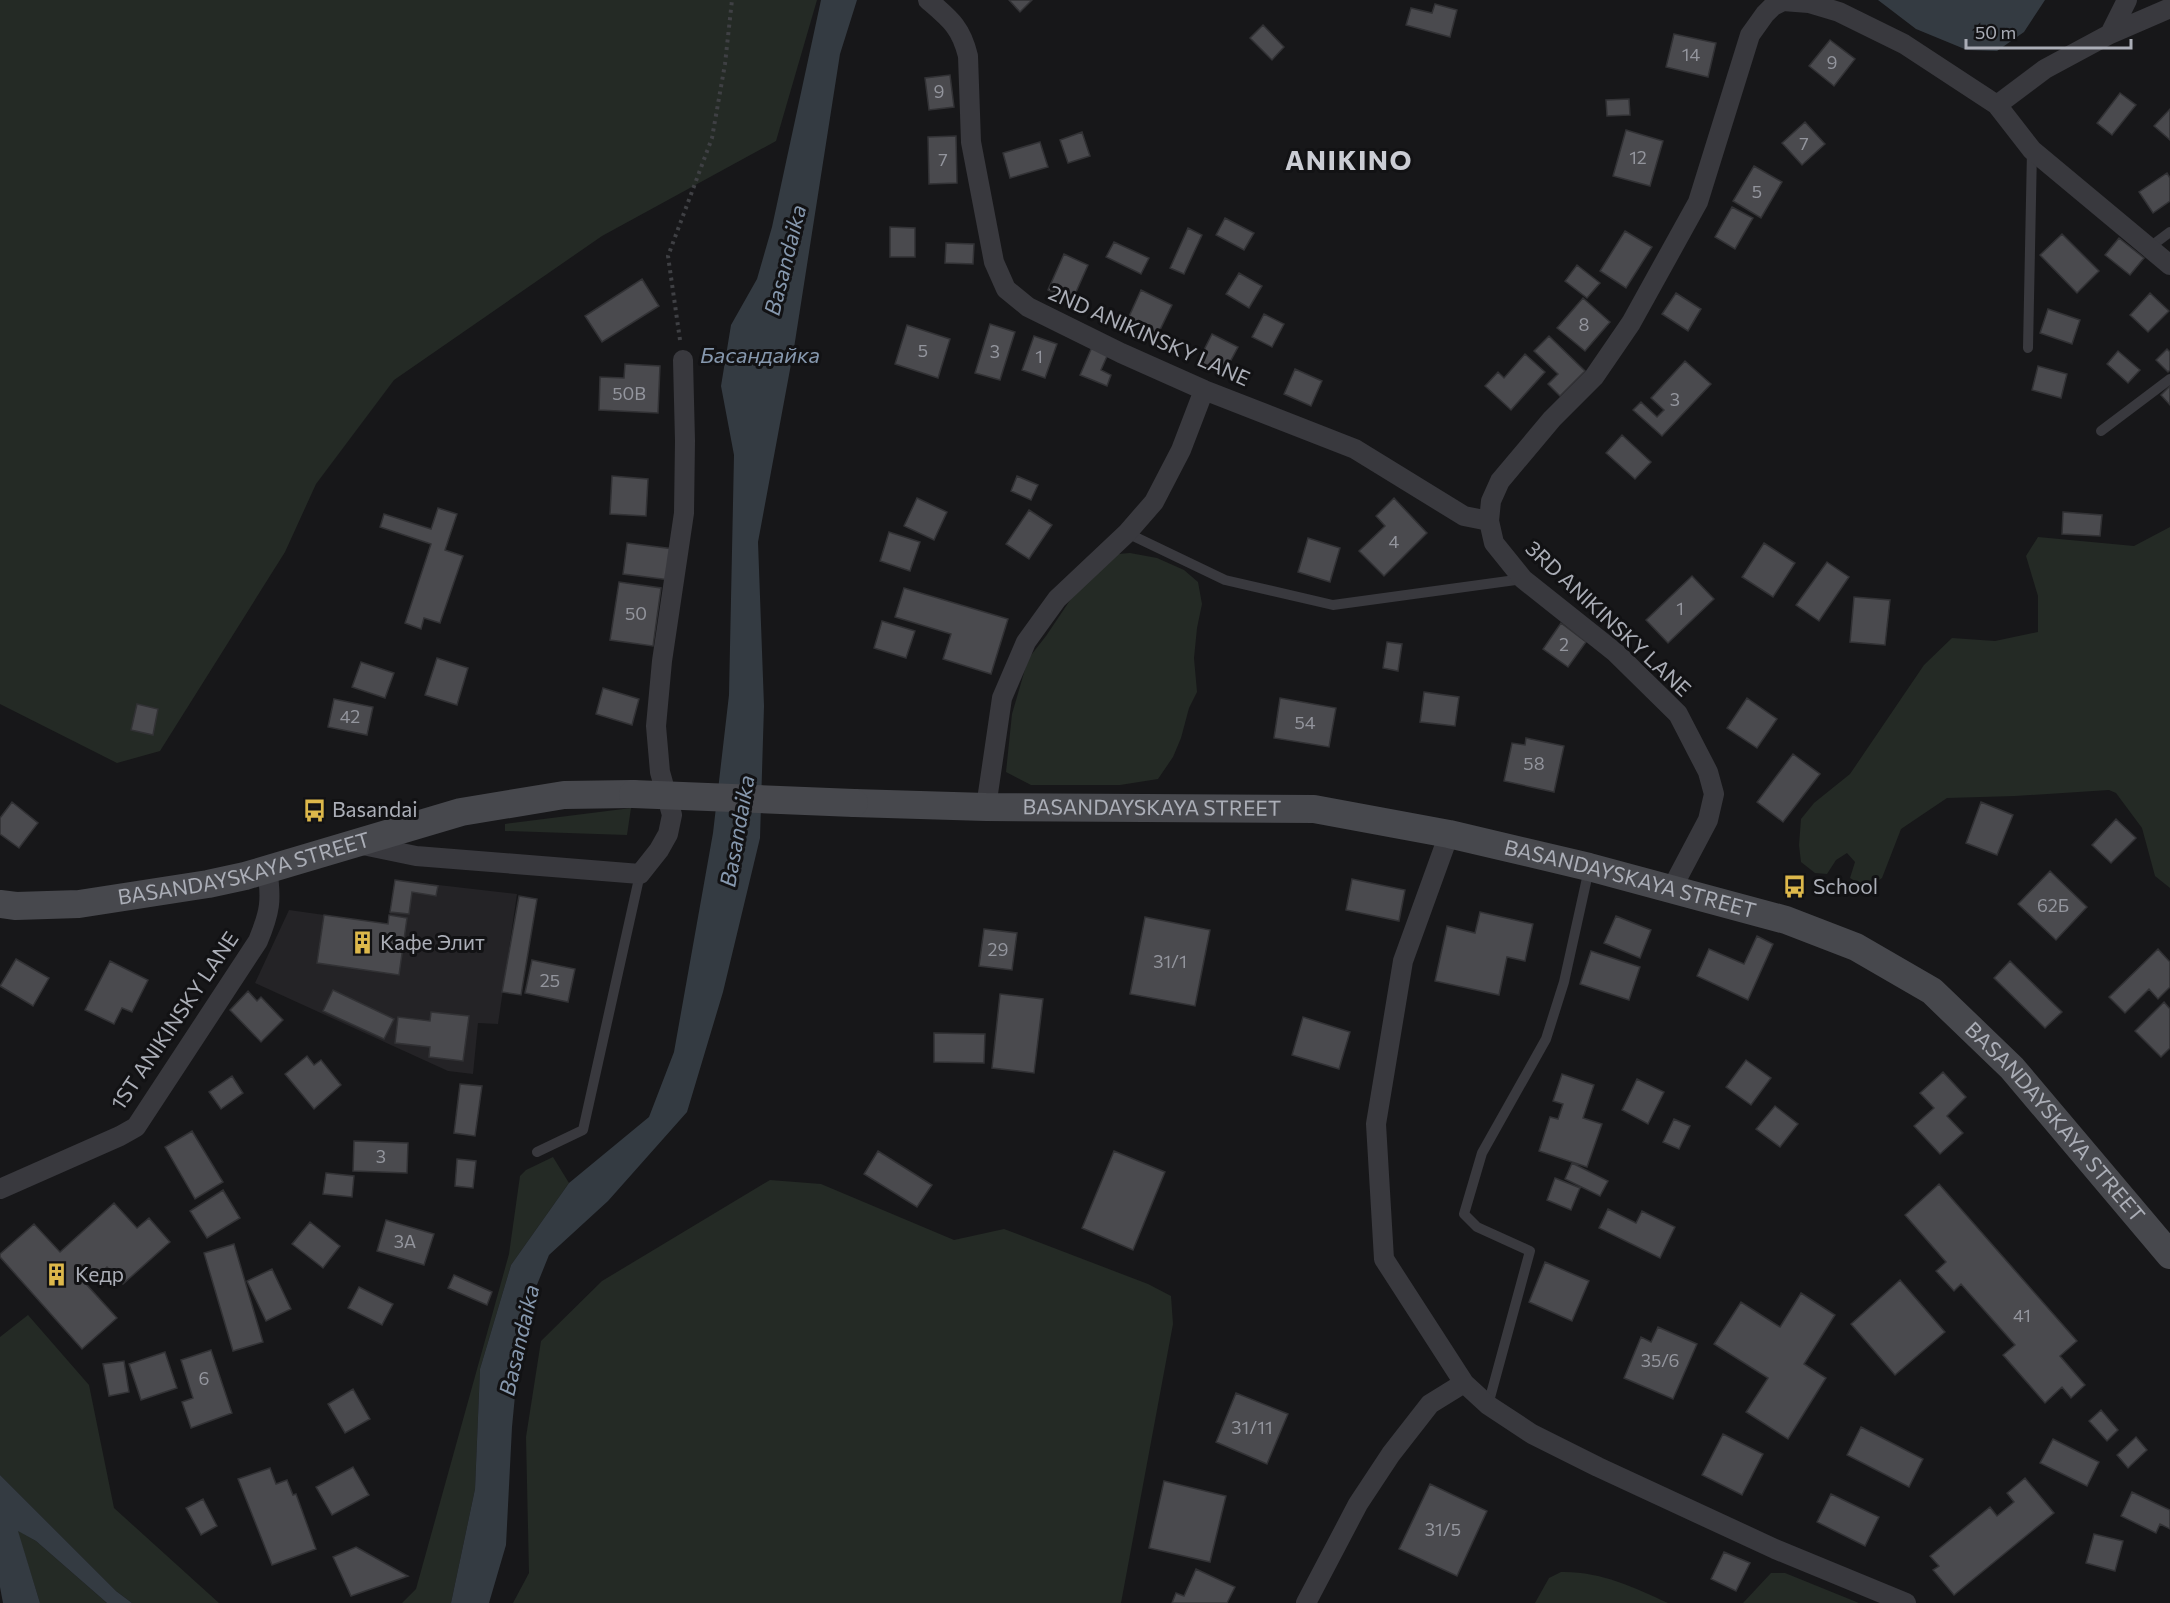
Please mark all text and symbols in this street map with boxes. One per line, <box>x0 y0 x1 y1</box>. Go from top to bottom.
scale bar <box>1966 12 2131 50</box>
text: 50 m <box>1975 21 2016 43</box>
house number: 14 <box>1682 43 1700 65</box>
house number: 9 <box>1827 51 1837 73</box>
house number: 9 <box>934 80 944 102</box>
house number: 7 <box>1799 132 1809 154</box>
district label: ANIKINO <box>1285 143 1413 176</box>
house number: 12 <box>1629 146 1647 168</box>
house number: 7 <box>938 148 948 170</box>
house number: 5 <box>1752 180 1762 202</box>
water label: Basandaika <box>758 202 811 318</box>
street label: 2ND ANIKINSKY LANE <box>1045 279 1254 390</box>
house number: 8 <box>1579 313 1590 335</box>
house number: 5 <box>918 339 928 361</box>
house number: 3 <box>990 340 1000 362</box>
water label: Басандайка <box>700 341 820 368</box>
house number: 1 <box>1035 345 1043 367</box>
house number: 50В <box>612 382 646 404</box>
house number: 3 <box>1670 388 1680 410</box>
house number: 4 <box>1389 530 1400 552</box>
street label: 3RD ANIKINSKY LANE <box>1521 535 1697 701</box>
house number: 1 <box>1676 597 1684 619</box>
house number: 50 <box>625 602 647 624</box>
house number: 2 <box>1559 633 1569 655</box>
house number: 42 <box>340 705 360 727</box>
house number: 54 <box>1294 711 1316 733</box>
house number: 58 <box>1523 752 1545 774</box>
water label: Basandaika <box>713 773 760 889</box>
street label: BASANDAYSKAYA STREET <box>1022 793 1281 820</box>
place label: Basandai <box>332 796 418 821</box>
bus stop icon: Basandai <box>301 797 327 823</box>
street label: BASANDAYSKAYA STREET <box>116 826 373 909</box>
street label: BASANDAYSKAYA STREET <box>1502 834 1759 922</box>
place label: School <box>1813 873 1878 898</box>
bus stop icon: School <box>1782 874 1808 900</box>
house number: 62Б <box>2037 894 2069 916</box>
street label: 1ST ANIKINSKY LANE <box>105 926 243 1114</box>
place label: Кафе Элит <box>380 929 485 954</box>
building icon: Кафе Элит <box>349 930 375 956</box>
house number: 29 <box>988 938 1008 960</box>
house number: 31/1 <box>1153 950 1187 972</box>
house number: 25 <box>540 969 560 991</box>
street label: BASANDAYSKAYA STREET <box>1961 1016 2151 1227</box>
house number: 3 <box>376 1145 386 1167</box>
house number: 3А <box>394 1230 416 1252</box>
place label: Кедр <box>75 1261 124 1286</box>
building icon: Кедр <box>44 1262 70 1288</box>
water label: Basandaika <box>493 1282 544 1398</box>
house number: 41 <box>2013 1304 2031 1326</box>
house number: 35/6 <box>1641 1349 1679 1371</box>
house number: 6 <box>199 1367 209 1389</box>
house number: 31/11 <box>1231 1416 1273 1438</box>
house number: 31/5 <box>1425 1518 1461 1540</box>

